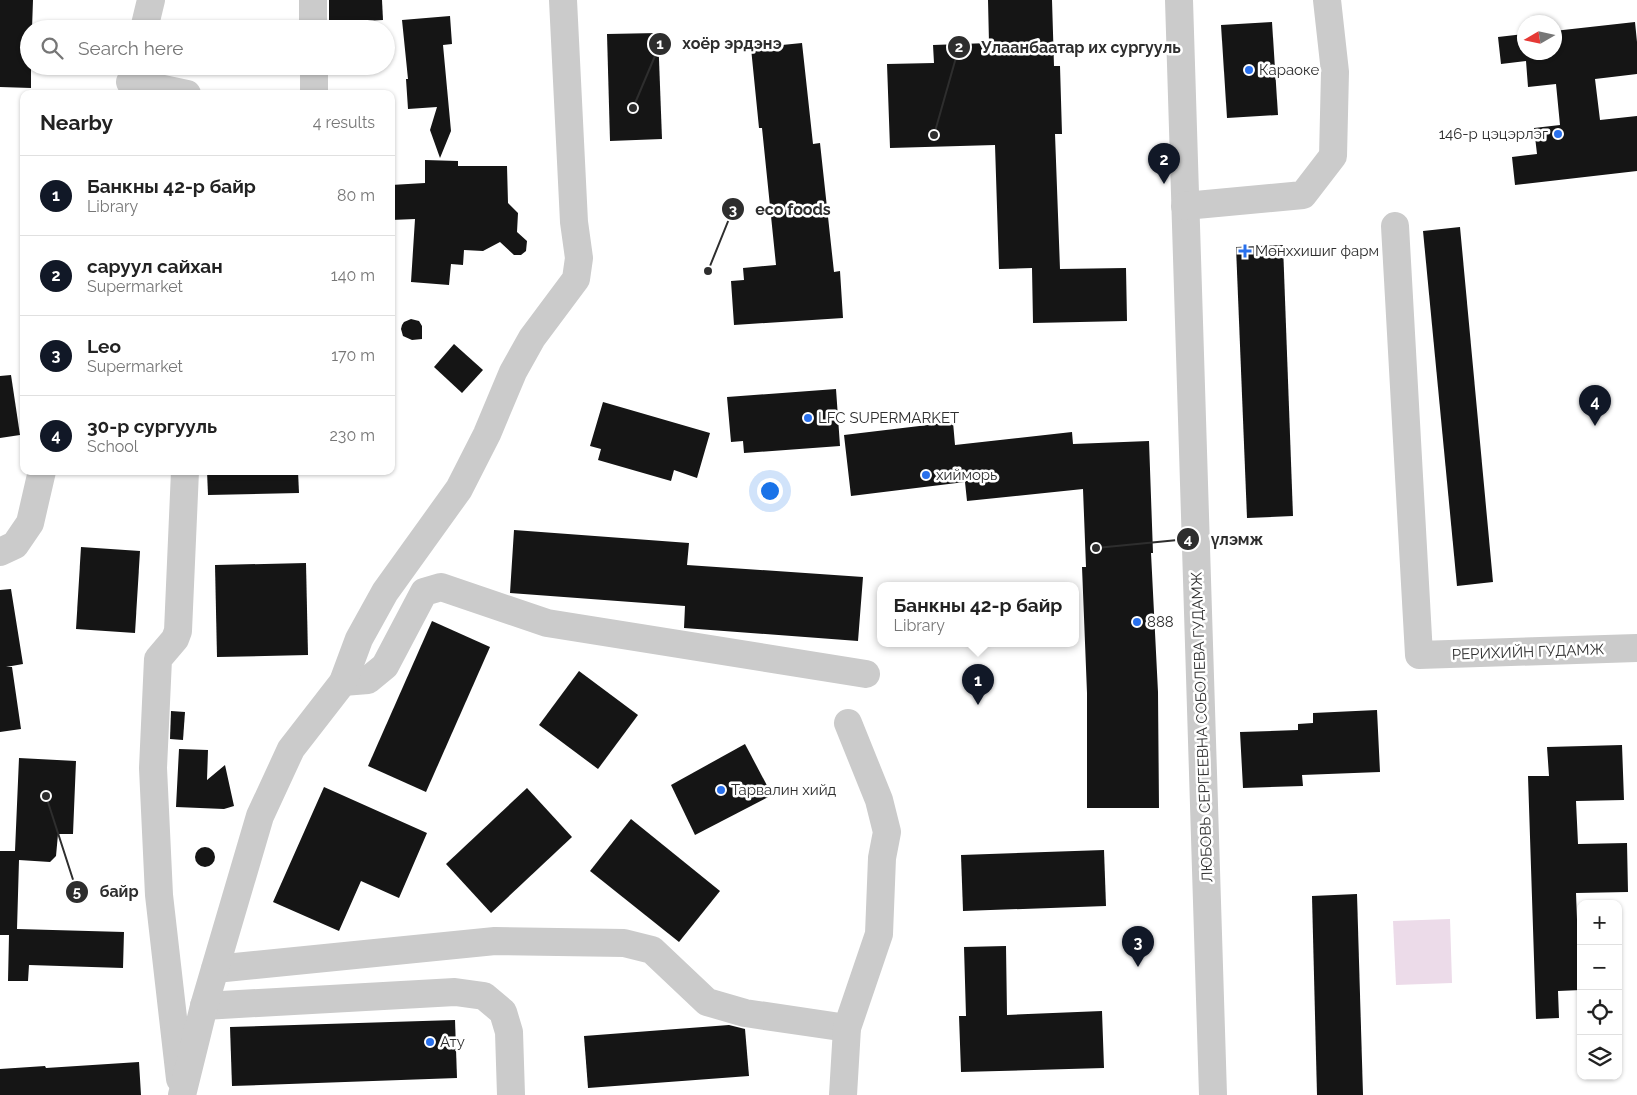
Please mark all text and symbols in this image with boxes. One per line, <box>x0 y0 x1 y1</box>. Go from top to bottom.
north arrow <box>1517 15 1562 60</box>
search box <box>20 20 395 75</box>
callout: хоёр эрдэнэ <box>648 28 792 59</box>
callout: Улаанбаатар их сургууль <box>946 32 1191 63</box>
icon: search <box>38 34 66 62</box>
text: хоёр эрдэнэ <box>682 34 782 53</box>
text: 1 <box>656 35 664 53</box>
text: Search here <box>78 37 184 59</box>
text: 2 <box>955 38 963 56</box>
text: Улаанбаатар их сургууль <box>980 38 1181 57</box>
place label: Караоке <box>1259 61 1319 79</box>
marker: Караоке <box>1243 64 1255 76</box>
text: Nearby <box>40 110 113 135</box>
text: 4 results <box>313 113 375 132</box>
place label: 146-р цэцэрлэг <box>1439 125 1548 143</box>
marker: 146-р цэцэрлэг <box>1552 128 1564 140</box>
pin: 2 <box>1148 143 1180 184</box>
text: Банкны 42-р байр <box>87 175 256 197</box>
text: 1 <box>52 186 60 205</box>
text: 80 m <box>337 186 375 205</box>
callout: eco foods <box>721 194 841 225</box>
text: Library <box>87 197 138 216</box>
text: eco foods <box>755 200 831 219</box>
text: 3 <box>729 201 737 219</box>
place label: Мөнххишиг фарм <box>1255 242 1379 260</box>
marker: Мөнххишиг фарм <box>1239 245 1251 257</box>
text: саруул сайхан <box>87 255 223 277</box>
text: 2 <box>51 266 61 285</box>
text: 140 m <box>331 266 375 285</box>
text: Supermarket <box>87 277 183 296</box>
text: Leo <box>87 335 121 357</box>
text: 3 <box>52 346 60 365</box>
text: 170 m <box>331 346 375 365</box>
text: Supermarket <box>87 357 183 376</box>
pin: 4 <box>1579 385 1611 426</box>
place label: LFC SUPERMARKET <box>818 409 959 427</box>
marker: LFC SUPERMARKET <box>802 412 814 424</box>
text: 30-р сургууль <box>87 415 217 437</box>
text: 4 <box>51 426 61 445</box>
text: 230 m <box>330 426 375 445</box>
text: School <box>87 437 138 456</box>
place label: хийморь <box>936 466 997 484</box>
marker: хийморь <box>920 469 932 481</box>
your location <box>757 478 783 504</box>
callout: үлэмж <box>1176 524 1273 555</box>
text: 4 <box>1184 530 1193 548</box>
text: үлэмж <box>1211 530 1264 549</box>
street label: ЛЮБОВЬ СЕРГЕЕВНА СОБОЛЕВА ГУДАМЖ <box>1188 571 1216 883</box>
popup <box>877 582 1079 647</box>
text: Банкны 42-р байр <box>894 594 1062 616</box>
place label: 888 <box>1147 613 1174 631</box>
text: Library <box>894 616 945 635</box>
marker: 888 <box>1131 616 1143 628</box>
street label: РЕРИХИЙН ГУДАМЖ <box>1451 640 1605 664</box>
pin: 1 <box>962 664 994 705</box>
place label: Тарвалин хийд <box>731 781 837 799</box>
marker: Тарвалин хийд <box>715 784 727 796</box>
callout: байр <box>65 876 149 907</box>
text: байр <box>99 882 139 901</box>
text: 5 <box>73 883 81 901</box>
map controls <box>1577 900 1622 1080</box>
button: + <box>1577 900 1622 945</box>
pin: 3 <box>1122 926 1154 967</box>
button: − <box>1577 945 1622 990</box>
button: locate <box>1577 990 1622 1035</box>
place label: Ату <box>440 1033 465 1051</box>
button: layers <box>1577 1035 1622 1080</box>
marker: Ату <box>424 1036 436 1048</box>

